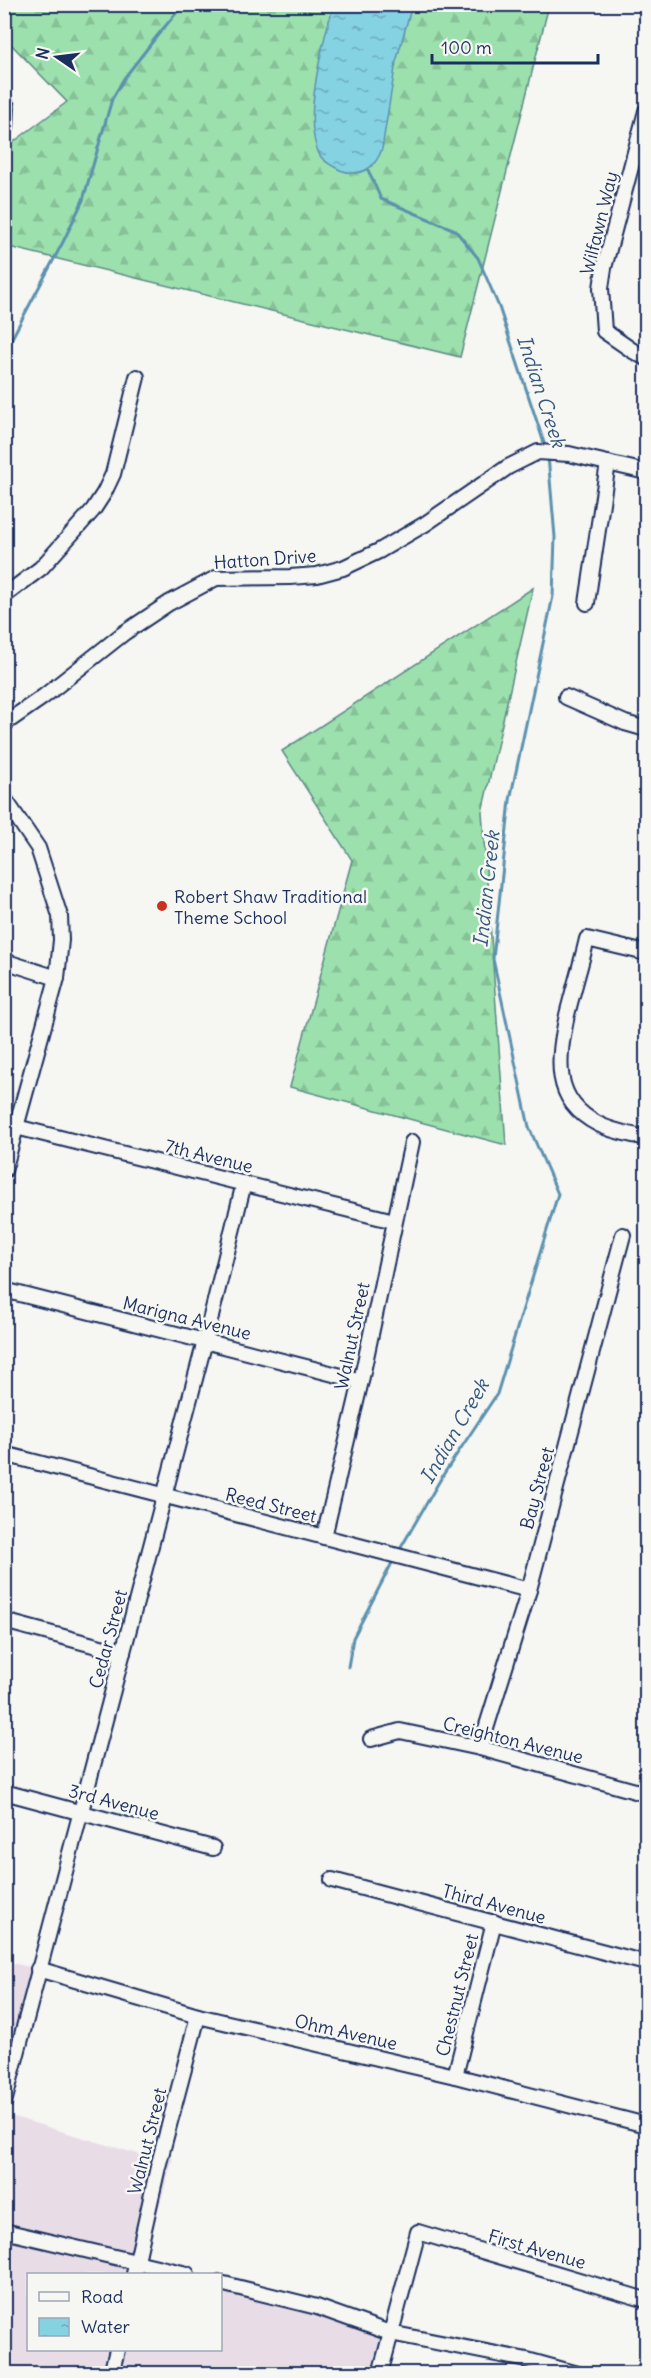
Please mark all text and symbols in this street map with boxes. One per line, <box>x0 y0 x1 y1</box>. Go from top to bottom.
north arrow <box>27 27 87 87</box>
scale bar <box>432 27 598 65</box>
text: 100 m <box>441 36 492 59</box>
text: N <box>31 46 53 61</box>
street label: Wilfawn Way <box>575 169 623 277</box>
water label: Indian Creek <box>512 332 572 452</box>
street label: Hatton Drive <box>213 544 317 574</box>
water label: Indian Creek <box>467 828 505 948</box>
place label: Robert Shaw Traditional Theme School <box>174 885 367 929</box>
marker: Robert Shaw Traditional Theme School <box>155 899 169 913</box>
street label: 7th Avenue <box>163 1134 255 1178</box>
street label: Walnut Street <box>329 1280 375 1392</box>
street label: Marigna Avenue <box>120 1291 254 1345</box>
water label: Indian Creek <box>414 1373 495 1488</box>
street label: Bay Street <box>515 1444 559 1532</box>
street label: Reed Street <box>223 1483 319 1527</box>
street label: Cedar Street <box>84 1587 132 1691</box>
street label: Creighton Avenue <box>440 1711 586 1769</box>
street label: 3rd Avenue <box>66 1779 162 1825</box>
street label: Third Avenue <box>440 1879 548 1929</box>
street label: Chestnut Street <box>431 1931 483 2059</box>
street label: Ohm Avenue <box>292 2009 400 2055</box>
street label: Walnut Street <box>123 2085 171 2197</box>
street label: First Avenue <box>486 2224 588 2274</box>
legend <box>27 2273 222 2351</box>
text: Road <box>81 2285 124 2308</box>
text: Water <box>81 2315 131 2338</box>

